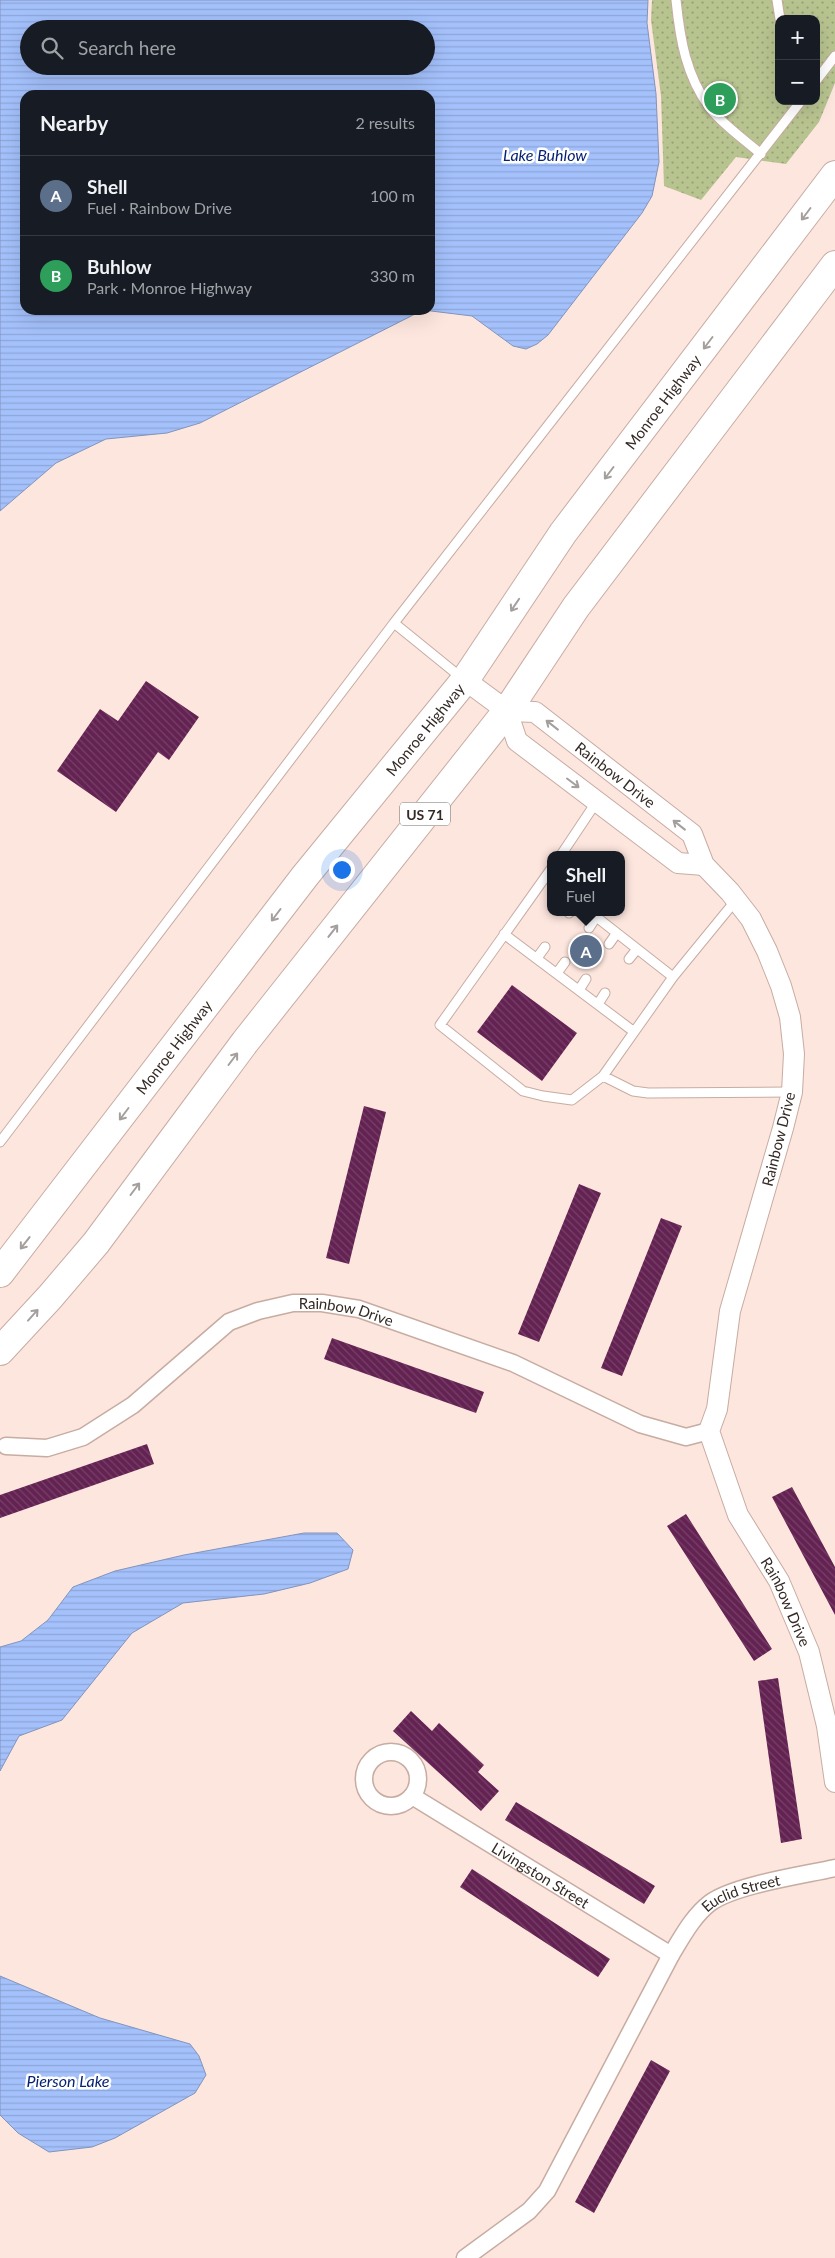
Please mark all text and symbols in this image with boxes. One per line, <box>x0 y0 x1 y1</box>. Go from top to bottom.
map controls <box>775 15 820 105</box>
button: + <box>775 15 820 60</box>
search box <box>20 20 435 75</box>
icon: search <box>38 34 66 62</box>
text: Search here <box>78 36 176 59</box>
button: − <box>775 60 820 105</box>
pin: B <box>704 80 736 118</box>
text: Nearby <box>40 110 108 135</box>
text: 2 results <box>355 113 415 132</box>
water label: Lake Buhlow <box>503 145 587 164</box>
text: Shell <box>87 175 128 198</box>
text: A <box>50 186 62 205</box>
text: 100 m <box>370 186 415 205</box>
text: Fuel · Rainbow Drive <box>87 198 232 217</box>
one-way arrow <box>801 207 811 221</box>
text: Buhlow <box>87 255 152 278</box>
text: B <box>51 266 61 285</box>
text: 330 m <box>370 266 415 285</box>
text: Park · Monroe Highway <box>87 278 252 297</box>
one-way arrow <box>702 336 713 349</box>
street label: Monroe Highway <box>621 351 704 453</box>
one-way arrow <box>604 466 615 479</box>
one-way arrow <box>510 598 520 612</box>
street label: Monroe Highway <box>382 679 468 779</box>
one-way arrow <box>545 719 558 730</box>
street label: Rainbow Drive <box>572 738 659 811</box>
one-way arrow <box>566 777 579 788</box>
road number: US 71 <box>400 802 450 826</box>
one-way arrow <box>673 819 686 830</box>
popup <box>547 851 625 916</box>
your location <box>329 857 355 883</box>
text: Shell <box>566 863 606 886</box>
text: Fuel <box>566 886 595 905</box>
one-way arrow <box>270 908 281 921</box>
one-way arrow <box>328 924 338 938</box>
pin: A <box>570 932 602 970</box>
street label: Monroe Highway <box>132 996 216 1098</box>
one-way arrow <box>227 1053 238 1066</box>
street label: Rainbow Drive <box>758 1090 798 1188</box>
one-way arrow <box>119 1107 129 1121</box>
one-way arrow <box>130 1182 140 1196</box>
one-way arrow <box>20 1236 31 1249</box>
street label: Rainbow Drive <box>299 1294 396 1329</box>
one-way arrow <box>28 1309 39 1322</box>
street label: Rainbow Drive <box>757 1554 815 1649</box>
street label: Livingston Street <box>489 1838 593 1912</box>
street label: Euclid Street <box>697 1870 782 1915</box>
water label: Pierson Lake <box>27 2071 110 2090</box>

